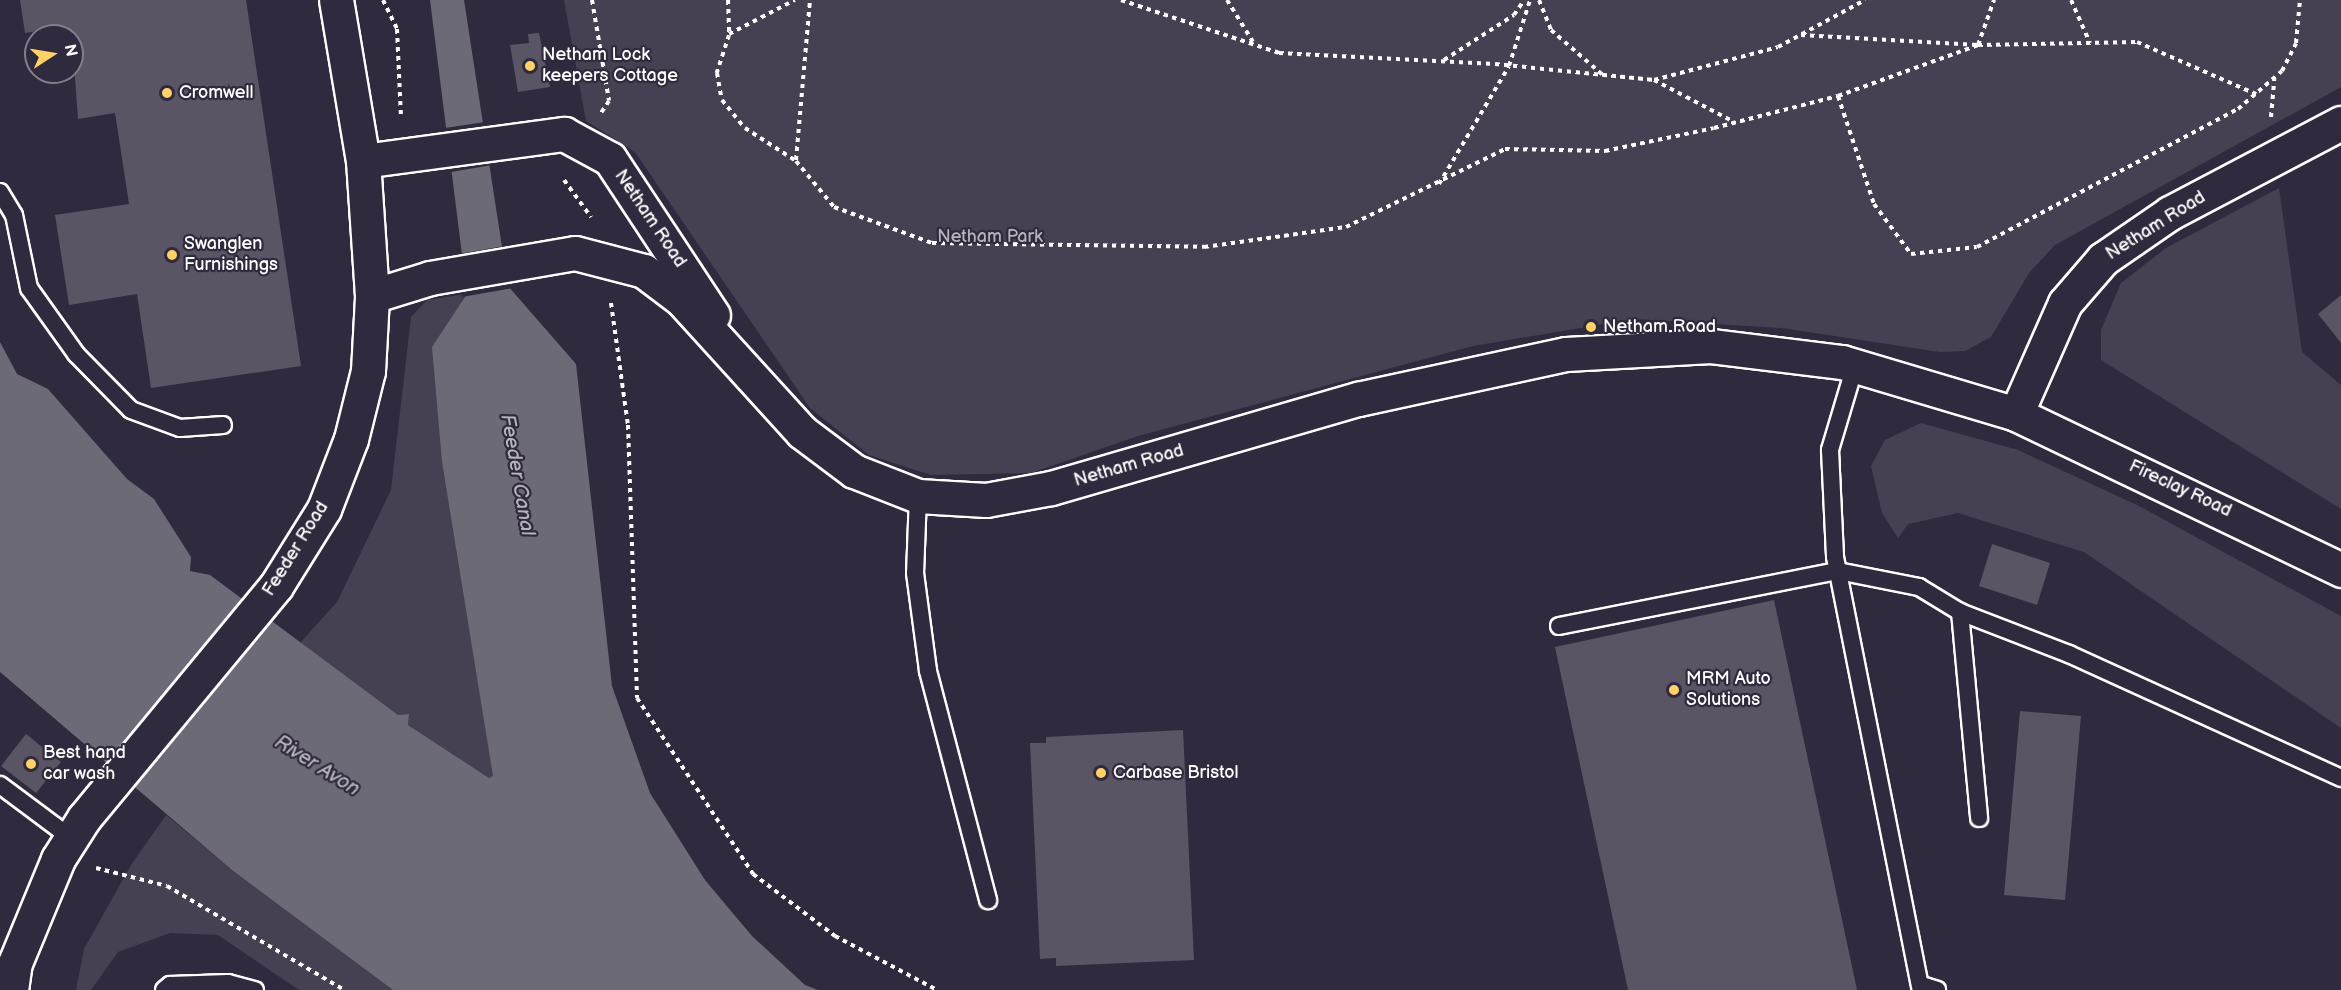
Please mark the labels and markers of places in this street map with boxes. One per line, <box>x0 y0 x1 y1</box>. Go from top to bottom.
place label: Netham Lock keepers Cottage <box>542 45 678 88</box>
marker: Netham Lock keepers Cottage <box>523 59 537 73</box>
place label: Cromwell <box>179 82 254 104</box>
marker: Cromwell <box>160 86 174 100</box>
place label: Swanglen Furnishings <box>184 234 278 276</box>
marker: Swanglen Furnishings <box>165 248 179 262</box>
place label: Netham Road <box>1603 316 1716 338</box>
marker: Netham Road <box>1584 320 1598 334</box>
place label: MRM Auto Solutions <box>1686 669 1771 712</box>
marker: MRM Auto Solutions <box>1667 683 1681 697</box>
place label: Best hand car wash <box>43 743 126 786</box>
marker: Best hand car wash <box>24 757 38 771</box>
place label: Carbase Bristol <box>1113 762 1238 784</box>
marker: Carbase Bristol <box>1094 766 1108 780</box>

